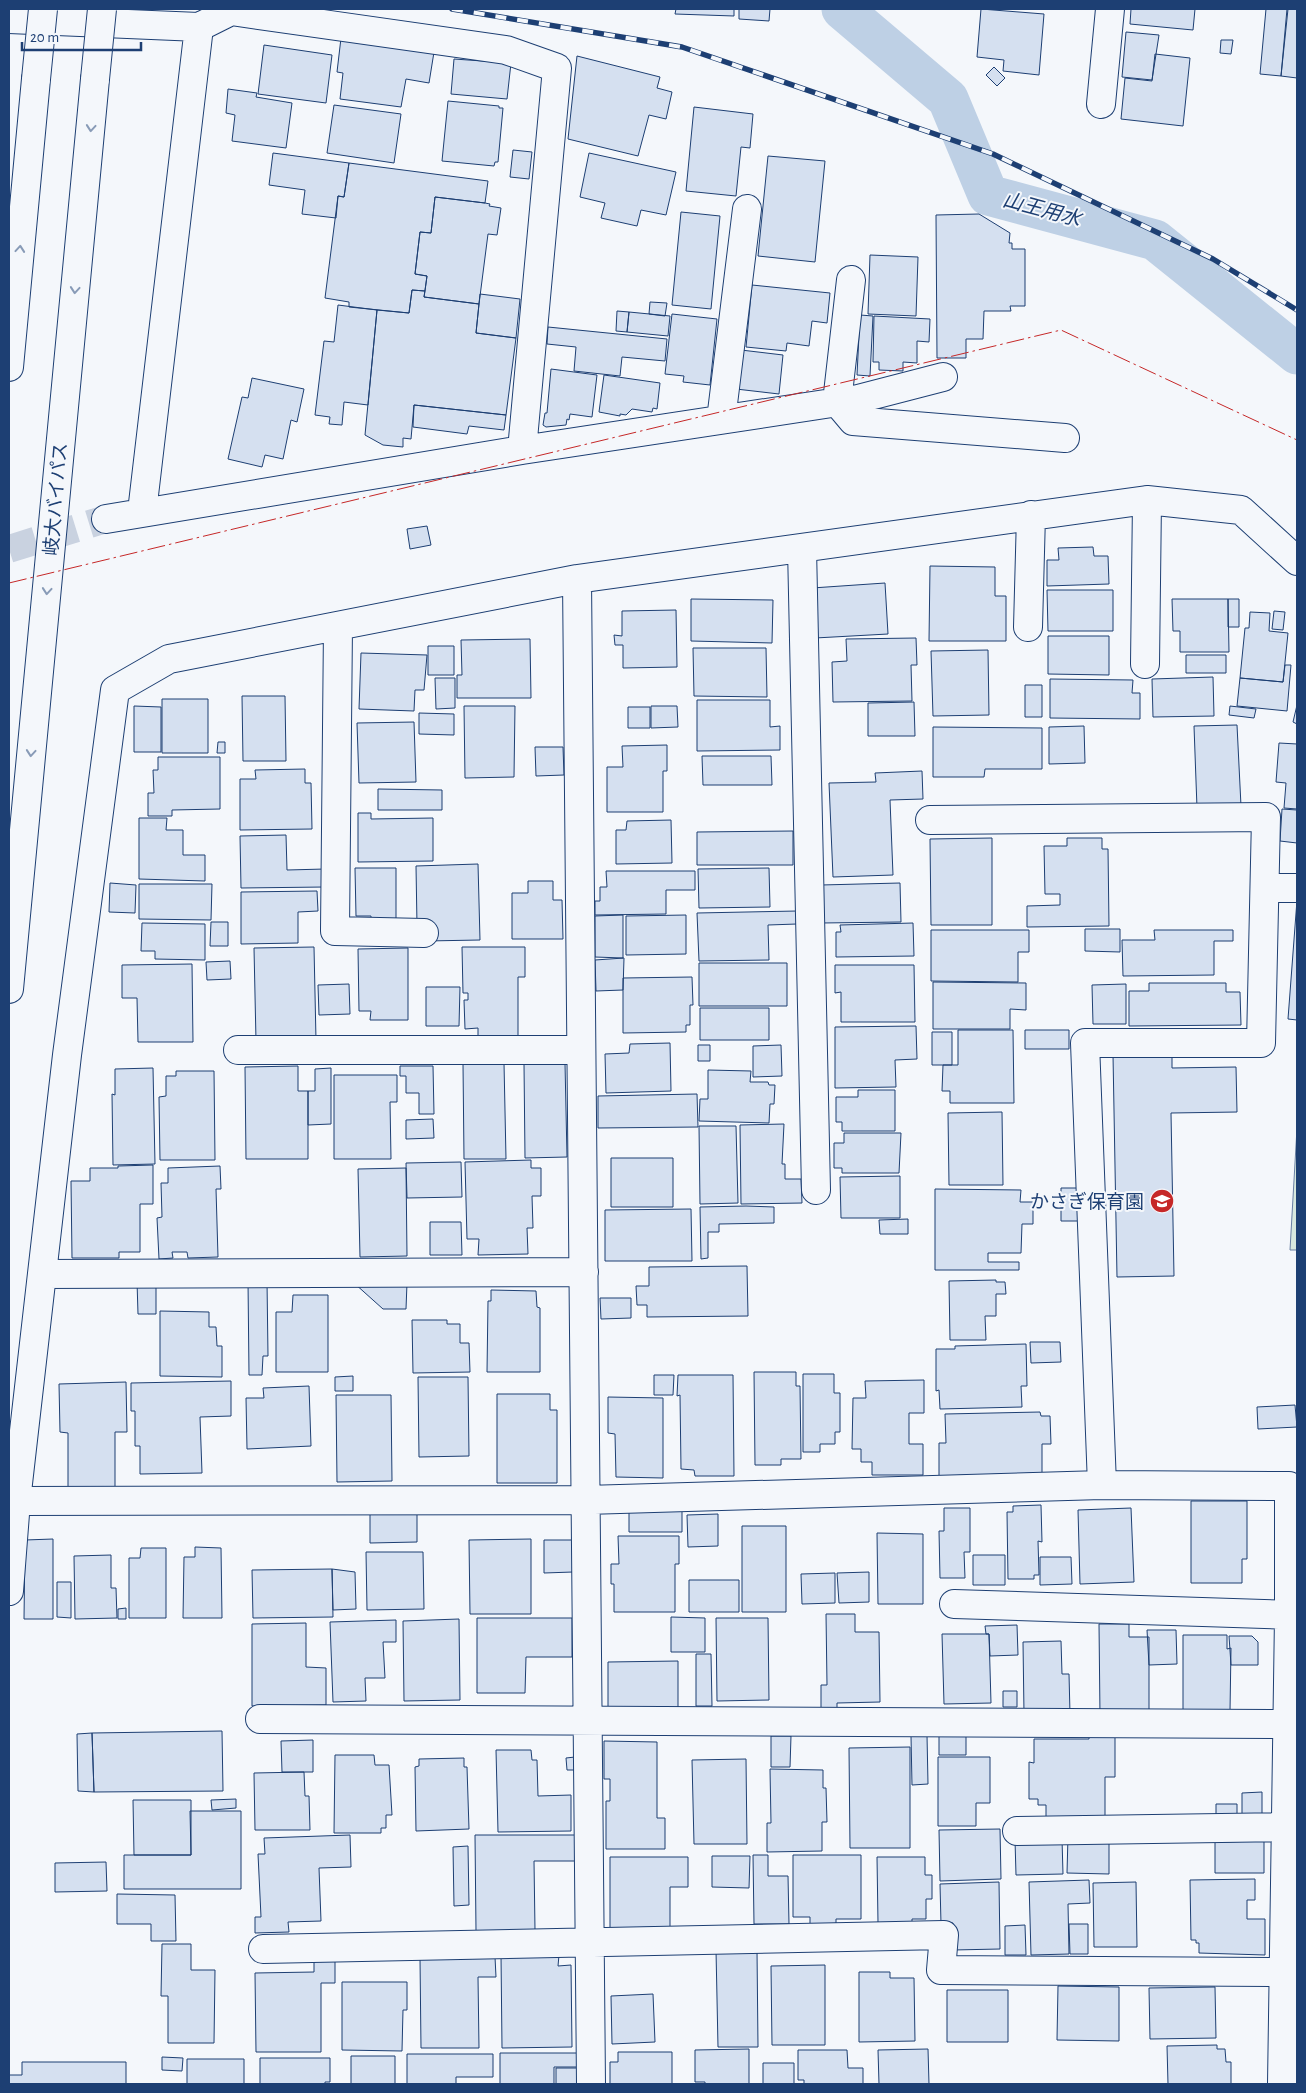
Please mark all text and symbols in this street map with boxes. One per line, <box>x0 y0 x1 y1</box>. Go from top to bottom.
scale bar <box>22 20 141 52</box>
text: 20 m <box>30 30 59 45</box>
one-way arrow <box>86 124 97 132</box>
water label: 山王用水 <box>1001 189 1085 230</box>
one-way arrow <box>14 245 25 253</box>
one-way arrow <box>70 286 81 294</box>
street label: 岐大バイパス <box>41 442 71 557</box>
one-way arrow <box>41 587 52 595</box>
one-way arrow <box>26 749 37 757</box>
school or university icon: かさぎ保育園 <box>1149 1188 1175 1214</box>
place label: かさぎ保育園 <box>1030 1191 1144 1212</box>

